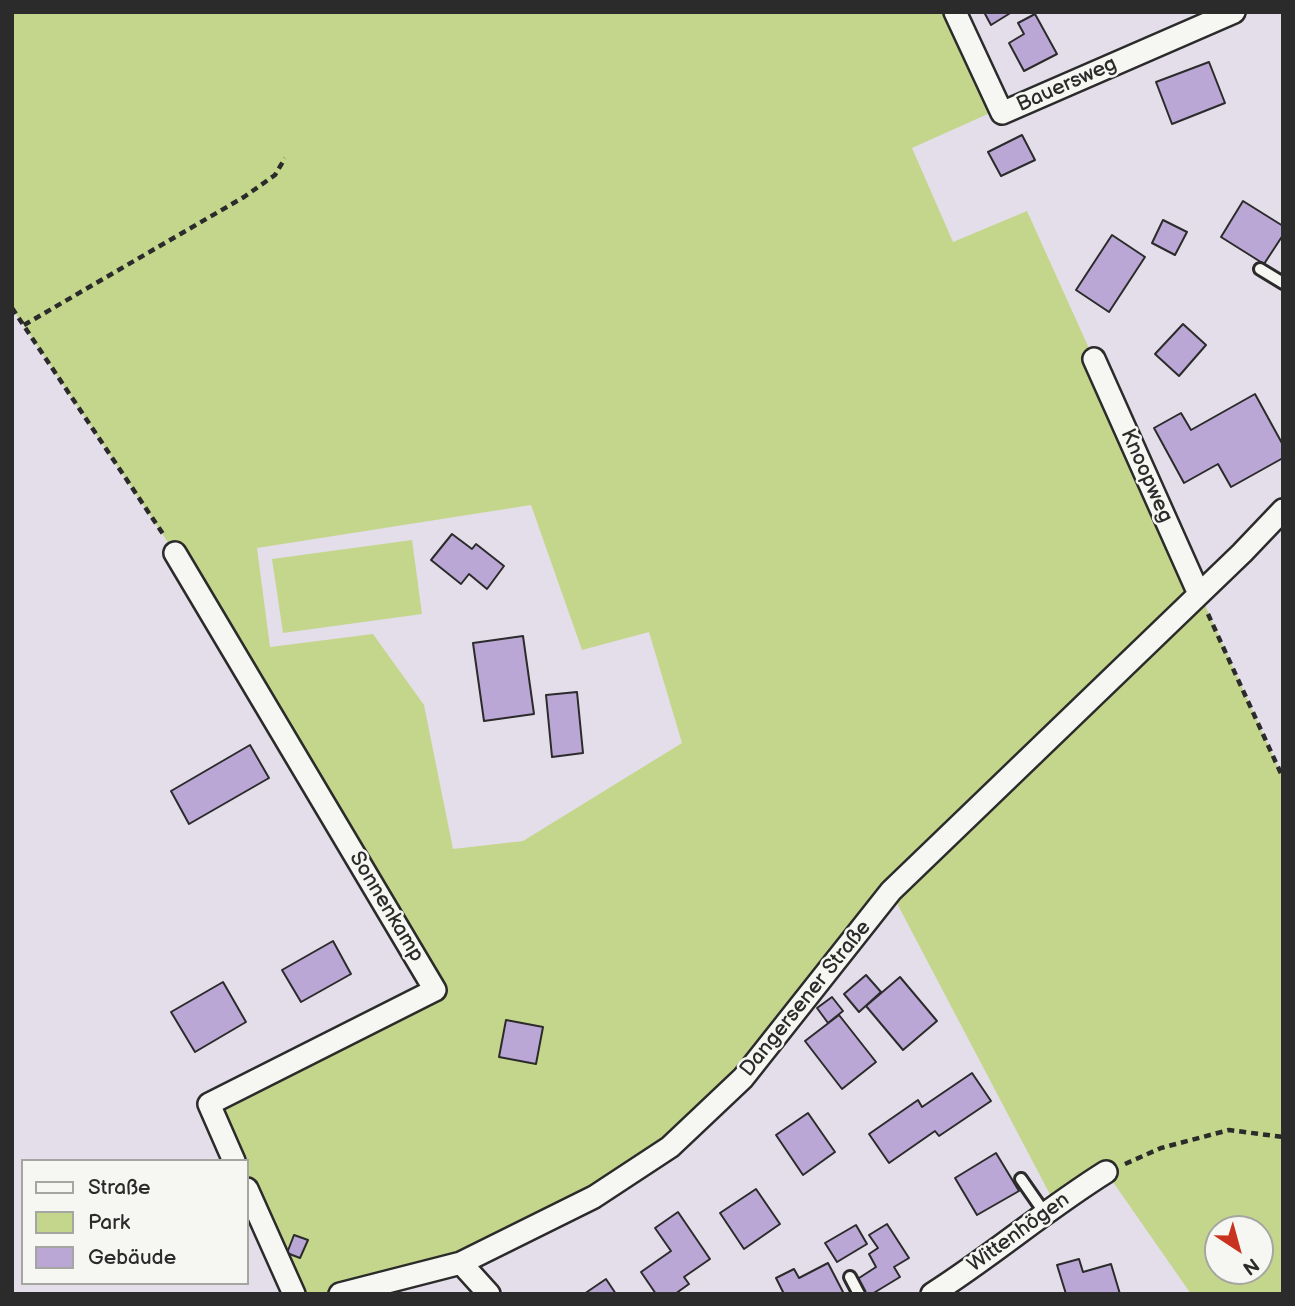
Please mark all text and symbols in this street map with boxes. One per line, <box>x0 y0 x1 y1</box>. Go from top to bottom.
street label: Bauersweg <box>1013 52 1121 118</box>
street label: Knoopweg <box>1114 425 1178 527</box>
street label: Sonnenkamp <box>343 847 429 967</box>
street label: Dangersener Straße <box>735 916 877 1082</box>
legend <box>21 1159 248 1285</box>
text: Straße <box>88 1175 150 1200</box>
street label: Wittenhögen <box>963 1188 1075 1278</box>
text: Park <box>88 1210 130 1235</box>
north arrow <box>1204 1215 1274 1285</box>
text: Gebäude <box>88 1245 176 1270</box>
text: N <box>1238 1252 1263 1279</box>

